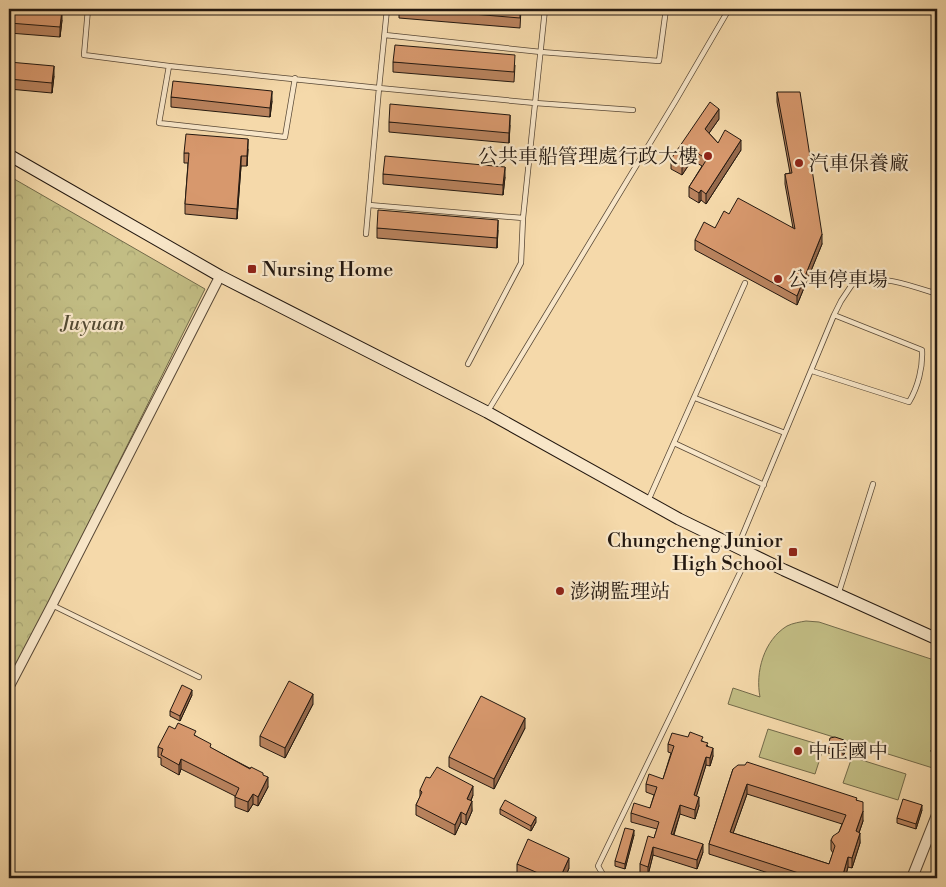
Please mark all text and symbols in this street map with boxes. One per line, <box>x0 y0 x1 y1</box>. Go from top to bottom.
place label: 公共車船管理處行政大樓 <box>478 145 698 170</box>
marker: 公共車船管理處行政大樓 <box>702 150 714 162</box>
place label: 汽車保養廠 <box>809 152 909 177</box>
marker: 汽車保養廠 <box>793 157 805 169</box>
place label: Nursing Home <box>262 258 393 283</box>
marker: Nursing Home <box>246 263 258 275</box>
place label: 公車停車場 <box>788 268 888 293</box>
marker: 公車停車場 <box>772 273 784 285</box>
park label: Juyuan <box>60 312 125 337</box>
place label: Chungcheng Junior High School <box>607 529 783 577</box>
marker: Chungcheng Junior High School <box>787 546 799 558</box>
place label: 澎湖監理站 <box>570 580 670 605</box>
marker: 澎湖監理站 <box>554 585 566 597</box>
place label: 中正國中 <box>808 740 888 765</box>
marker: 中正國中 <box>792 745 804 757</box>

